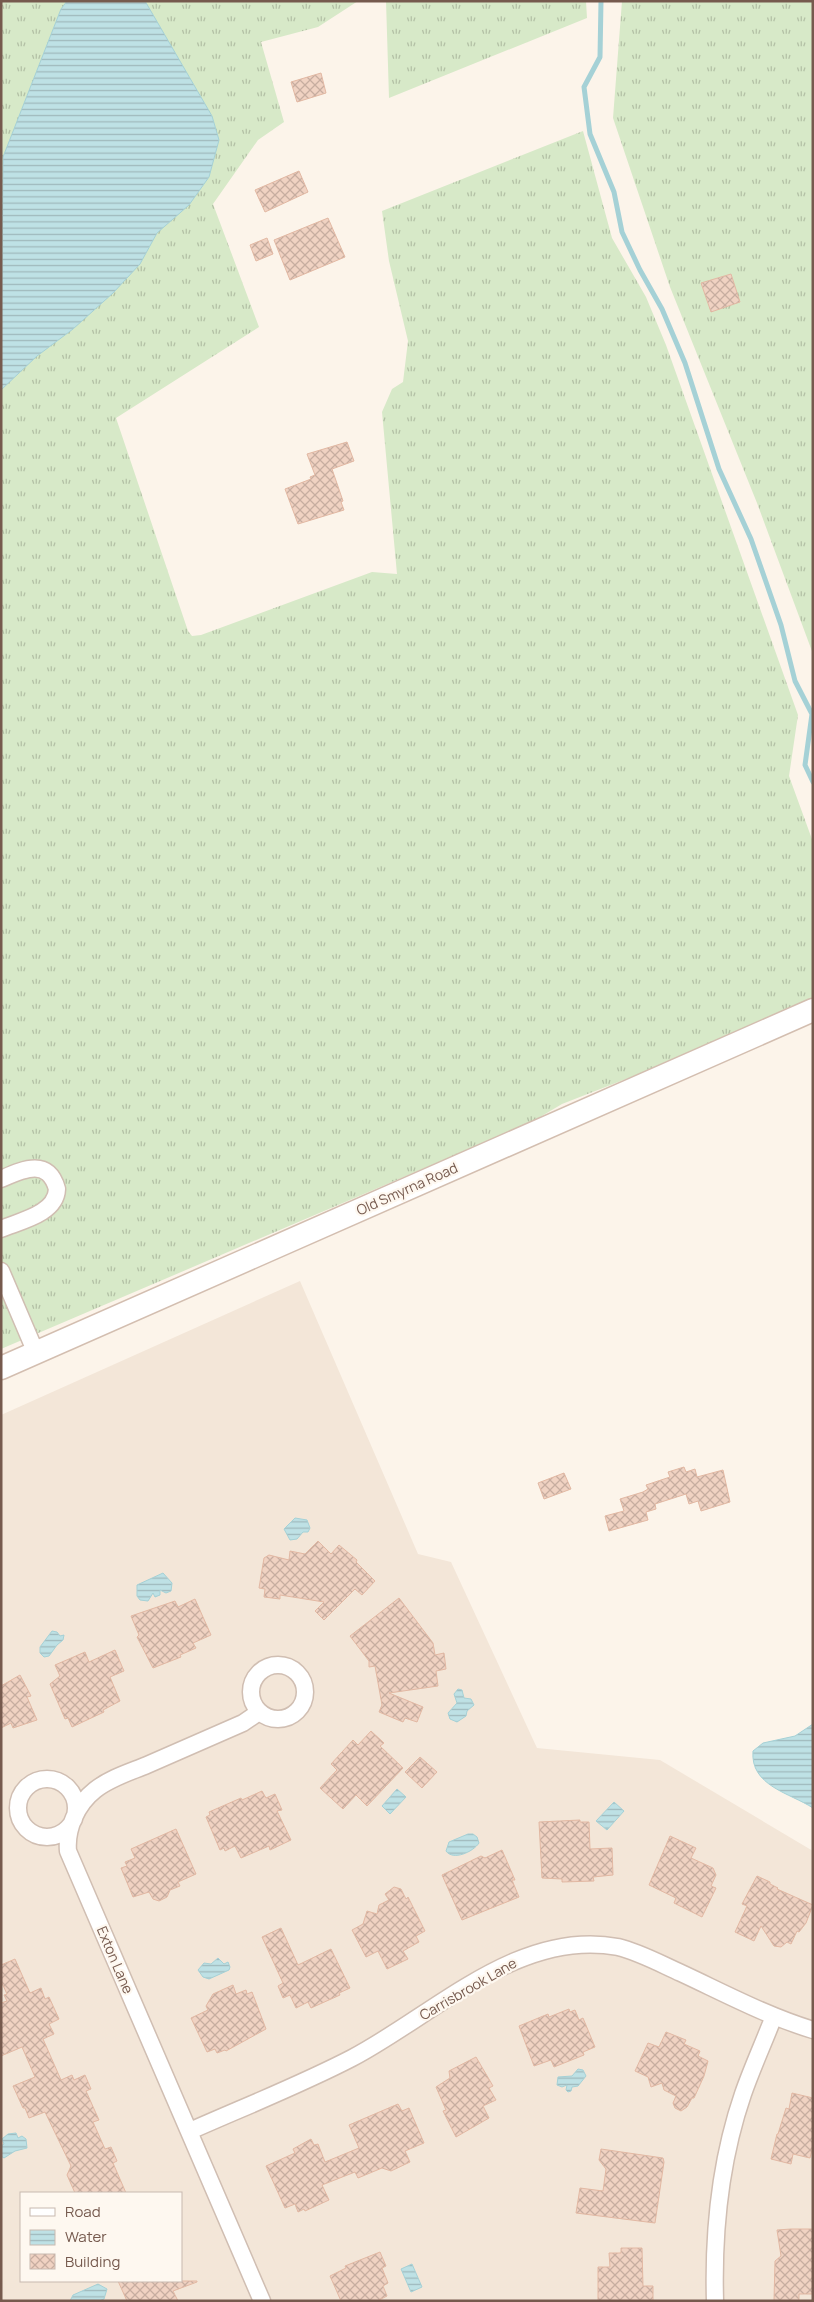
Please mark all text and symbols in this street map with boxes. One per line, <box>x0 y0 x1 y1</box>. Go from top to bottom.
street label: Old Smyrna Road <box>353 1158 461 1219</box>
street label: Exton Lane <box>93 1923 138 1996</box>
street label: Carrisbrook Lane <box>416 1953 520 2024</box>
legend <box>20 2192 182 2282</box>
text: Road <box>65 2201 101 2222</box>
text: Water <box>65 2226 107 2247</box>
text: Building <box>65 2251 120 2272</box>

